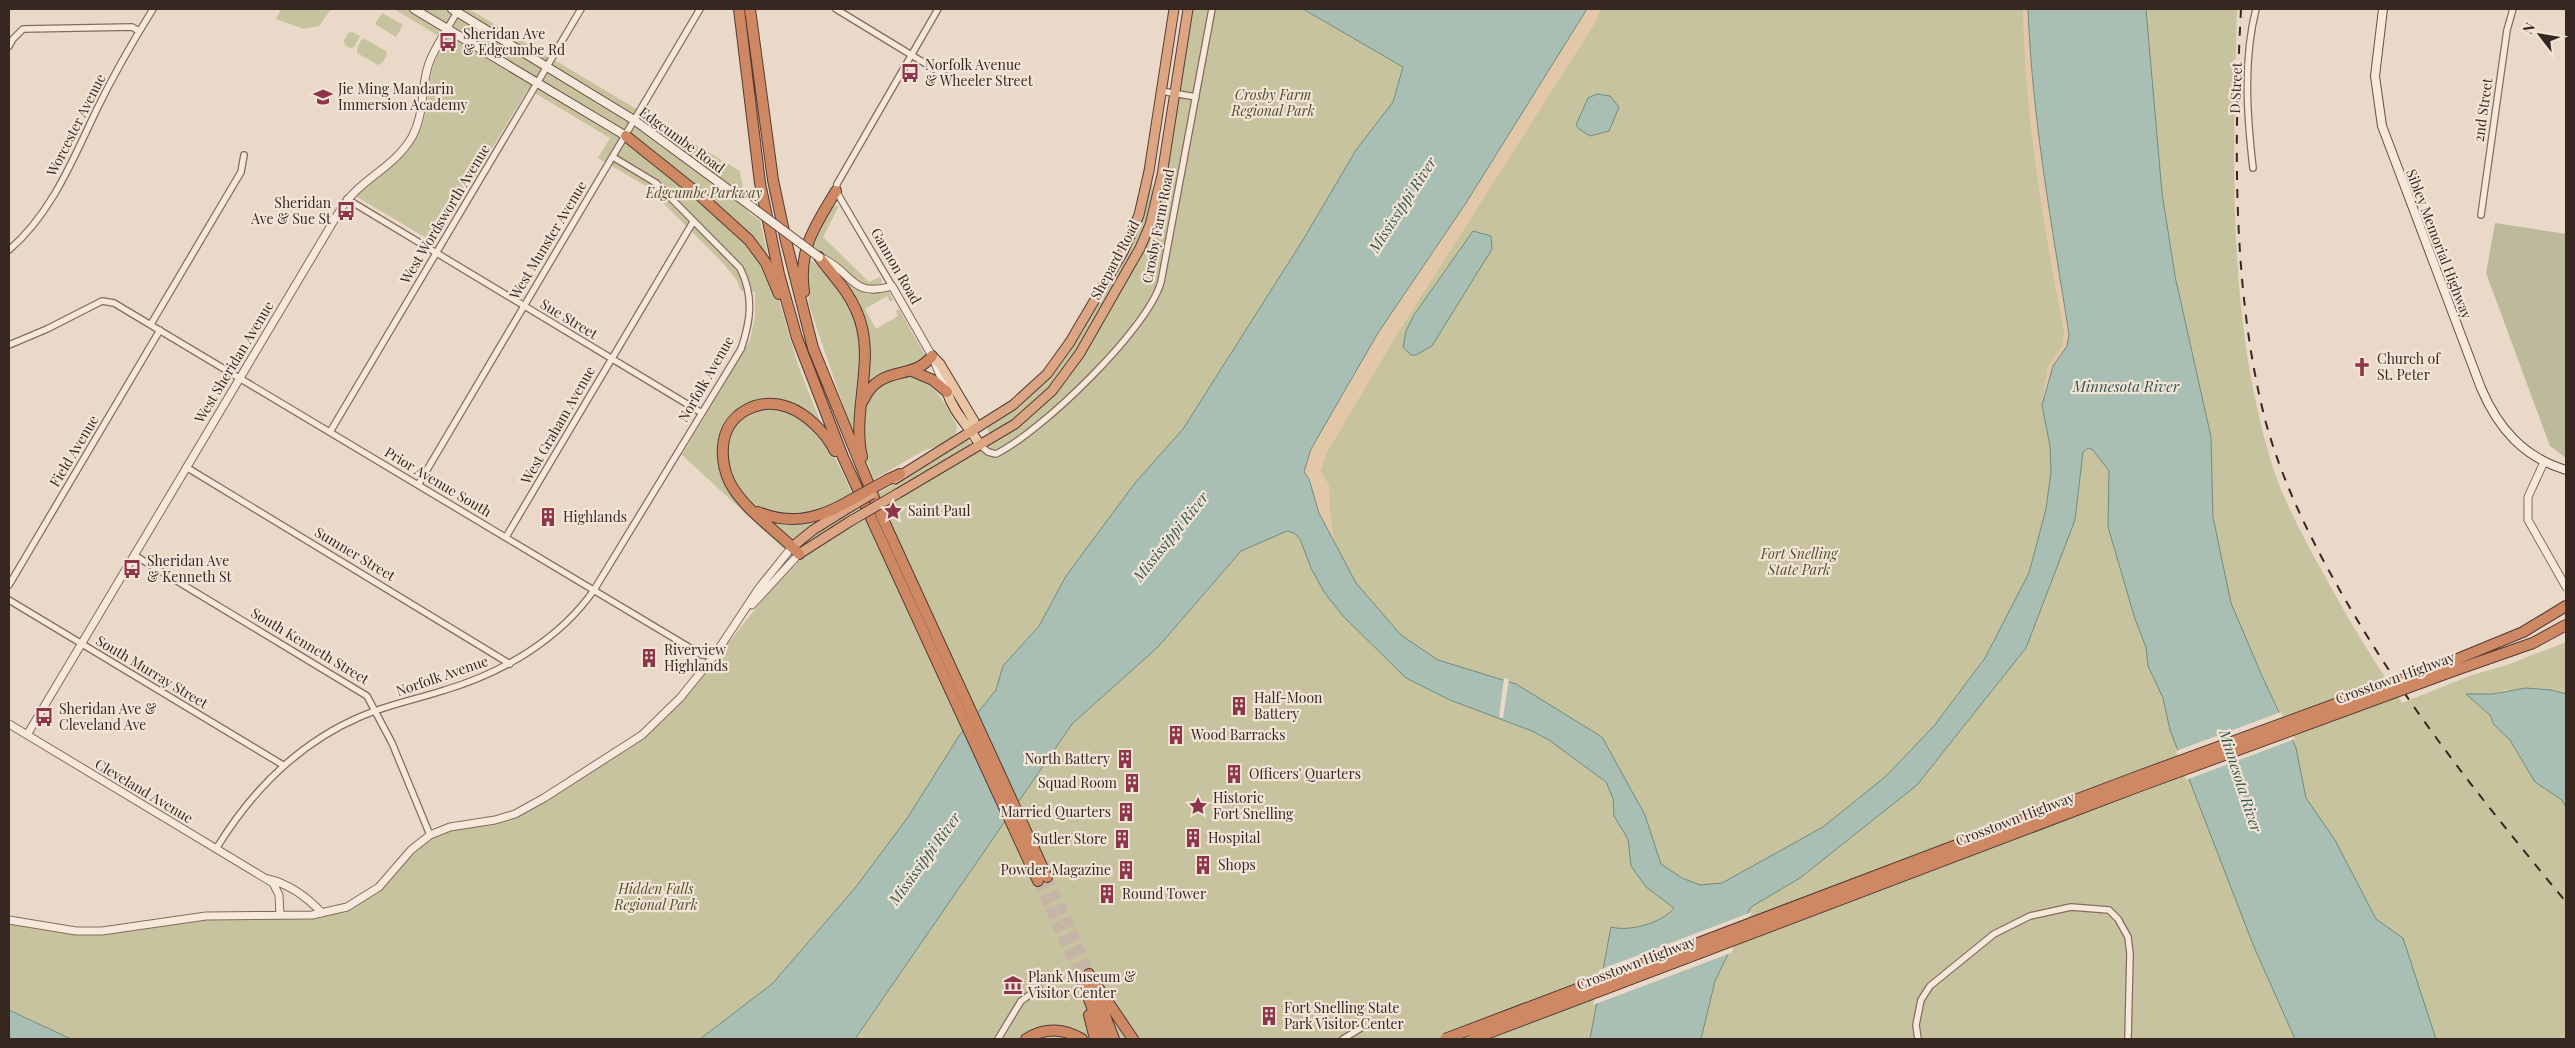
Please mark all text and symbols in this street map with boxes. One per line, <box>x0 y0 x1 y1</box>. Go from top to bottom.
north arrow <box>2515 10 2565 60</box>
text: N <box>2518 19 2539 37</box>
place label: Sheridan Ave & Edgcumbe Rd <box>463 24 565 59</box>
bus stop icon: Sheridan Ave & Edgcumbe Rd <box>437 31 459 53</box>
place label: Norfolk Avenue & Wheeler Street <box>925 55 1034 90</box>
street label: D Street <box>2225 61 2246 114</box>
bus stop icon: Norfolk Avenue & Wheeler Street <box>899 62 921 84</box>
street label: Worcester Avenue <box>41 70 110 180</box>
street label: 2nd Street <box>2469 76 2497 143</box>
place label: Jie Ming Mandarin Immersion Academy <box>337 79 468 114</box>
park label: Crosby Farm Regional Park <box>1230 85 1315 120</box>
school or university icon: Jie Ming Mandarin Immersion Academy <box>312 86 334 108</box>
street label: Edgcumbe Road <box>636 102 729 177</box>
street label: West Wordsworth Avenue <box>395 141 494 288</box>
water label: Mississippi River <box>1363 153 1441 257</box>
street label: Sibley Memorial Highway <box>2402 166 2477 322</box>
street label: Crosby Farm Road <box>1137 167 1178 285</box>
street label: West Munster Avenue <box>504 177 591 303</box>
park label: Edgcumbe Parkway <box>645 183 763 202</box>
place label: Sheridan Ave & Sue St <box>250 193 332 228</box>
bus stop icon: Sheridan Ave & Sue St <box>335 200 357 222</box>
street label: Shepard Road <box>1086 217 1143 303</box>
street label: Gannon Road <box>867 224 926 307</box>
street label: Sue Street <box>537 294 602 344</box>
street label: West Sheridan Avenue <box>189 297 278 427</box>
street label: Norfolk Avenue <box>673 332 738 425</box>
place label: Church of St. Peter <box>2377 349 2441 384</box>
church icon: Church of St. Peter <box>2351 356 2373 378</box>
street label: West Graham Avenue <box>516 362 599 488</box>
water label: Minnesota River <box>2072 376 2180 396</box>
street label: Field Avenue <box>45 411 102 490</box>
street label: Prior Avenue South <box>381 442 496 521</box>
water label: Mississippi River <box>1127 487 1213 586</box>
place icon: Saint Paul <box>882 500 904 522</box>
place label: Saint Paul <box>908 501 970 520</box>
building icon: Highlands <box>537 506 559 528</box>
place label: Highlands <box>563 507 627 526</box>
street label: Sumner Street <box>312 522 400 586</box>
park label: Fort Snelling State Park <box>1760 544 1839 579</box>
place label: Sheridan Ave & Kenneth St <box>147 551 232 586</box>
bus stop icon: Sheridan Ave & Kenneth St <box>121 558 143 580</box>
street label: South Kenneth Street <box>248 603 374 689</box>
street label: South Murray Street <box>93 631 213 713</box>
place label: Riverview Highlands <box>664 640 728 675</box>
building icon: Riverview Highlands <box>638 647 660 669</box>
street label: Crosstown Highway <box>2332 647 2457 708</box>
street label: Norfolk Avenue <box>393 651 490 700</box>
place label: Half-Moon Battery <box>1254 688 1323 723</box>
building icon: Half-Moon Battery <box>1228 695 1250 717</box>
place label: Sheridan Ave & Cleveland Ave <box>59 699 157 734</box>
bus stop icon: Sheridan Ave & Cleveland Ave <box>33 706 55 728</box>
building icon: Wood Barracks <box>1165 724 1187 746</box>
place label: Wood Barracks <box>1190 725 1286 744</box>
water label: Minnesota River <box>2215 726 2267 835</box>
building icon: North Battery <box>1114 748 1136 770</box>
place label: North Battery <box>1024 749 1110 768</box>
street label: Cleveland Avenue <box>92 754 197 827</box>
building icon: Officers' Quarters <box>1223 763 1245 785</box>
place label: Officers' Quarters <box>1249 764 1361 783</box>
building icon: Squad Room <box>1121 772 1143 794</box>
place label: Squad Room <box>1038 773 1118 792</box>
street label: Crosstown Highway <box>1953 787 2077 850</box>
place label: Historic Fort Snelling <box>1213 788 1294 823</box>
place icon: Historic Fort Snelling <box>1187 795 1209 817</box>
building icon: Married Quarters <box>1115 801 1137 823</box>
place label: Married Quarters <box>1000 802 1111 821</box>
water label: Mississippi River <box>883 808 965 909</box>
building icon: Hospital <box>1182 827 1204 849</box>
building icon: Sutler Store <box>1111 828 1133 850</box>
place label: Hospital <box>1208 828 1260 847</box>
place label: Sutler Store <box>1033 829 1107 848</box>
building icon: Shops <box>1192 854 1214 876</box>
place label: Shops <box>1218 855 1256 874</box>
building icon: Powder Magazine <box>1115 859 1137 881</box>
place label: Powder Magazine <box>1001 860 1111 879</box>
park label: Hidden Falls Regional Park <box>613 879 698 914</box>
building icon: Round Tower <box>1096 883 1118 905</box>
place label: Round Tower <box>1122 884 1207 903</box>
street label: Crosstown Highway <box>1574 931 1698 994</box>
place label: Plank Museum & Visitor Center <box>1027 967 1136 1002</box>
museum icon: Plank Museum & Visitor Center <box>1002 974 1024 996</box>
place label: Fort Snelling State Park Visitor Center <box>1284 998 1405 1033</box>
building icon: Fort Snelling State Park Visitor Center <box>1258 1005 1280 1027</box>

